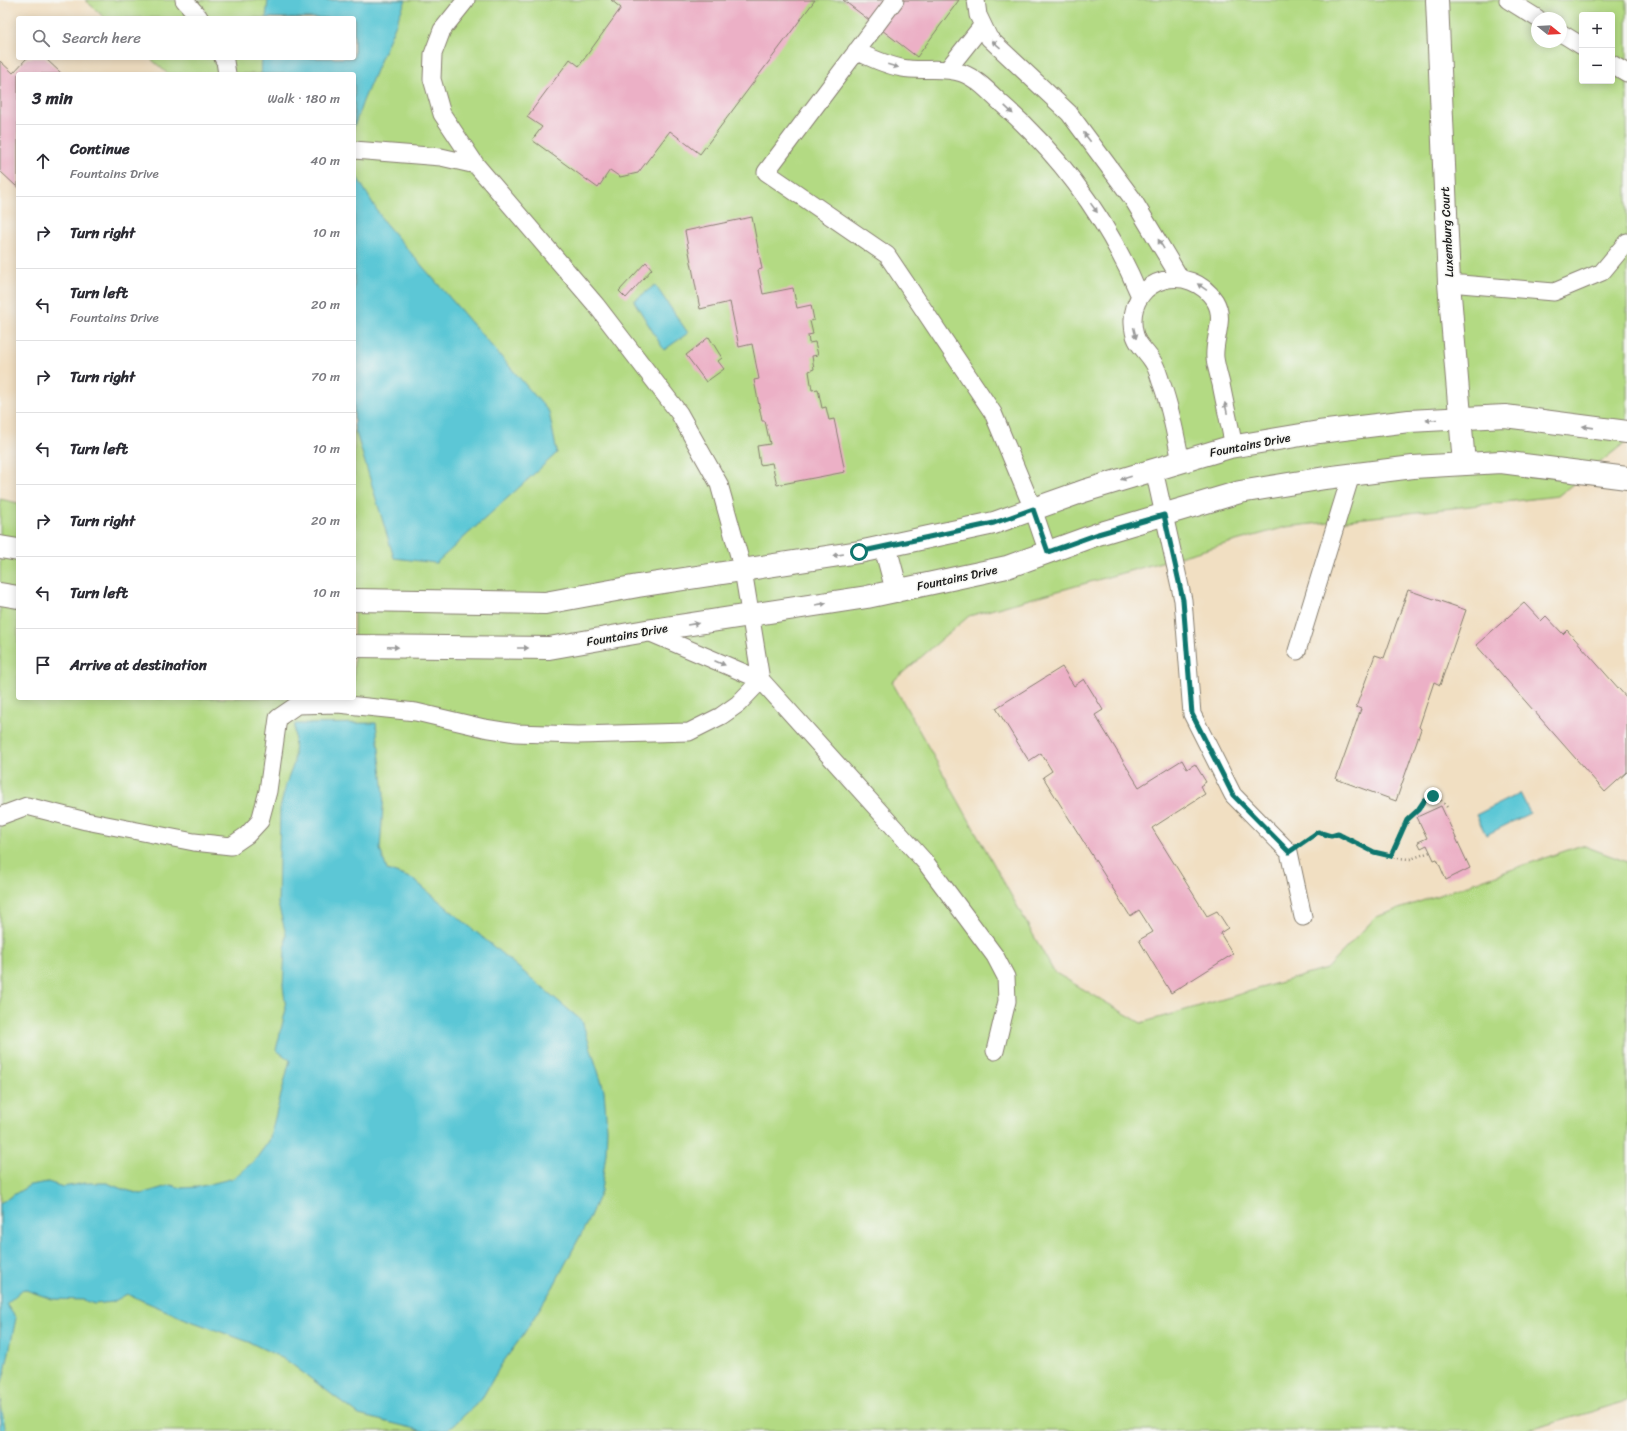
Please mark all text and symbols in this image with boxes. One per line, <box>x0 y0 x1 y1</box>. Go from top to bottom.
north arrow <box>1531 12 1567 48</box>
map controls <box>1579 12 1615 84</box>
button: + <box>1579 12 1615 48</box>
search box <box>16 16 356 60</box>
text: Search here <box>62 25 141 51</box>
icon: search <box>30 27 52 49</box>
one-way arrow <box>991 40 1002 49</box>
button: − <box>1579 48 1615 84</box>
one-way arrow <box>887 63 899 69</box>
text: 3 min <box>32 83 73 113</box>
text: Walk · 180 m <box>268 87 340 110</box>
one-way arrow <box>1004 105 1013 114</box>
one-way arrow <box>1083 132 1091 143</box>
text: Continue <box>70 136 130 162</box>
text: 40 m <box>310 149 340 172</box>
icon: ahead <box>32 150 54 172</box>
text: Fountains Drive <box>70 162 159 185</box>
street label: Luxemburg Court <box>1434 186 1460 278</box>
one-way arrow <box>1089 203 1097 213</box>
text: Turn right <box>70 220 135 246</box>
text: 10 m <box>313 221 340 244</box>
icon: right <box>32 222 54 244</box>
one-way arrow <box>1157 238 1164 250</box>
text: Turn left <box>70 280 128 306</box>
one-way arrow <box>1196 282 1207 291</box>
text: 20 m <box>311 293 340 316</box>
icon: left <box>32 294 54 316</box>
text: Fountains Drive <box>70 306 159 329</box>
one-way arrow <box>1132 327 1138 340</box>
text: Turn right <box>70 364 135 390</box>
text: 70 m <box>311 365 340 388</box>
icon: right <box>32 366 54 388</box>
one-way arrow <box>1222 402 1228 415</box>
one-way arrow <box>1425 416 1437 423</box>
one-way arrow <box>1582 424 1594 430</box>
street label: Fountains Drive <box>1208 426 1293 464</box>
text: Turn left <box>70 436 128 462</box>
text: 10 m <box>313 437 340 460</box>
icon: left <box>32 438 54 460</box>
one-way arrow <box>1119 475 1131 481</box>
text: Turn right <box>70 508 135 534</box>
text: 20 m <box>311 509 340 532</box>
icon: right <box>32 510 54 532</box>
route start <box>850 543 868 561</box>
one-way arrow <box>832 552 844 558</box>
street label: Fountains Drive <box>915 559 1000 597</box>
text: Turn left <box>70 580 128 606</box>
text: 10 m <box>313 581 340 604</box>
icon: left <box>32 582 54 604</box>
one-way arrow <box>815 601 827 607</box>
street label: Fountains Drive <box>585 617 670 653</box>
one-way arrow <box>687 621 699 627</box>
one-way arrow <box>387 644 400 650</box>
one-way arrow <box>517 645 530 651</box>
text: Arrive at destination <box>70 652 207 678</box>
icon: arrive <box>32 654 54 676</box>
one-way arrow <box>715 660 726 666</box>
route end <box>1424 787 1442 805</box>

